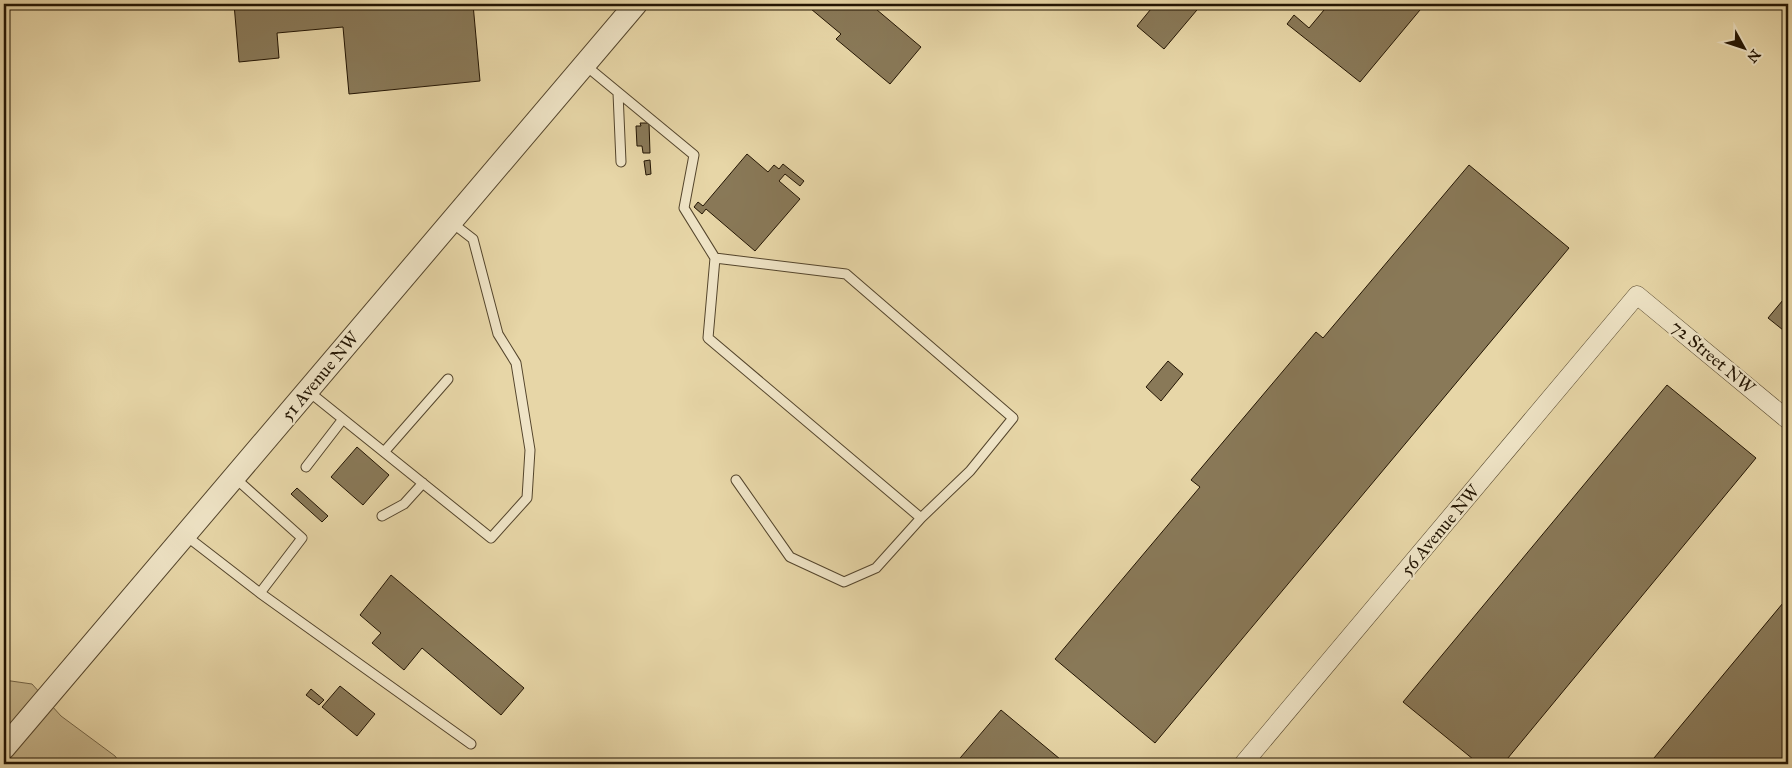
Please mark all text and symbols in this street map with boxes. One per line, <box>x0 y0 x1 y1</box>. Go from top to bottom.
north arrow <box>1720 22 1770 72</box>
text: N <box>1743 46 1764 66</box>
street label: 72 Street NW <box>1666 315 1760 399</box>
street label: 51 Avenue NW <box>276 326 364 425</box>
street label: 56 Avenue NW <box>1396 479 1485 580</box>

